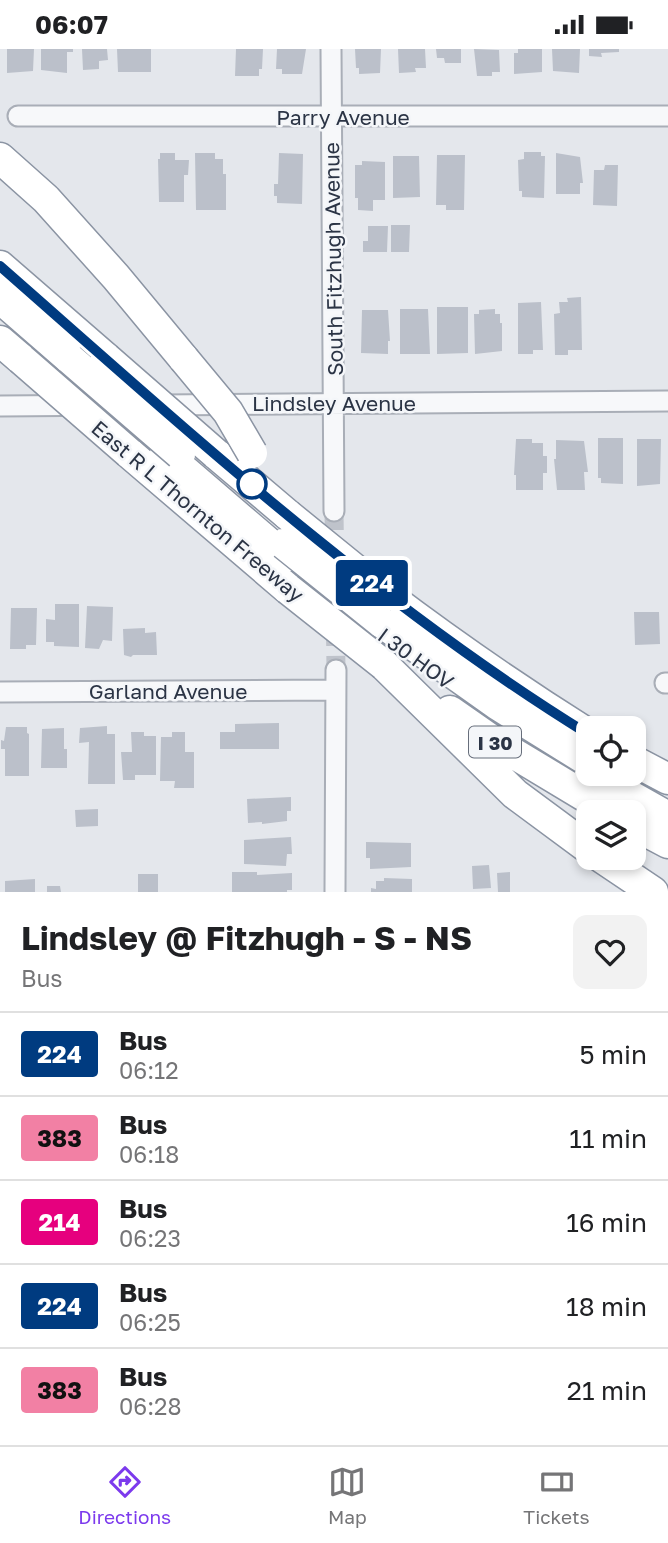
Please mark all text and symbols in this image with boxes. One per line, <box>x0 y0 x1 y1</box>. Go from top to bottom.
text: 06:07 <box>35 9 108 40</box>
street label: Parry Avenue <box>276 104 410 130</box>
street label: South Fitzhugh Avenue <box>318 142 348 376</box>
street label: Lindsley Avenue <box>252 390 416 416</box>
street label: East R L Thornton Freeway <box>87 415 310 608</box>
unlabelled marker <box>237 469 267 499</box>
line badge: 224 <box>332 560 412 606</box>
text: 224 <box>350 568 394 597</box>
street label: I 30 HOV <box>373 622 459 694</box>
street label: Garland Avenue <box>89 678 247 704</box>
map controls <box>576 716 646 870</box>
button: locate <box>576 716 646 786</box>
road number: I 30 <box>469 727 521 757</box>
button: layers <box>576 800 646 870</box>
button: heart <box>573 915 647 989</box>
text: Lindsley @ Fitzhugh - S - NS <box>21 918 472 957</box>
text: Bus <box>21 964 63 992</box>
text: Bus <box>119 1025 167 1056</box>
text: 224 <box>37 1039 82 1068</box>
text: 5 min <box>579 1039 647 1070</box>
text: 06:12 <box>119 1056 179 1084</box>
text: Bus <box>119 1109 167 1140</box>
text: 383 <box>37 1123 82 1152</box>
text: 11 min <box>569 1123 647 1154</box>
text: 06:18 <box>119 1140 179 1168</box>
text: Bus <box>119 1193 167 1224</box>
text: 214 <box>39 1207 81 1236</box>
text: 16 min <box>566 1207 647 1238</box>
text: 06:23 <box>119 1224 181 1252</box>
text: Bus <box>119 1277 167 1308</box>
text: 224 <box>37 1291 82 1320</box>
text: 18 min <box>566 1291 647 1322</box>
text: 06:25 <box>119 1308 181 1336</box>
text: Bus <box>119 1361 167 1392</box>
text: 383 <box>37 1375 82 1404</box>
text: 21 min <box>567 1375 647 1406</box>
text: 06:28 <box>119 1392 181 1420</box>
tab: Directions <box>78 1463 171 1528</box>
tab: Map <box>328 1463 367 1528</box>
tab: Tickets <box>523 1463 590 1528</box>

